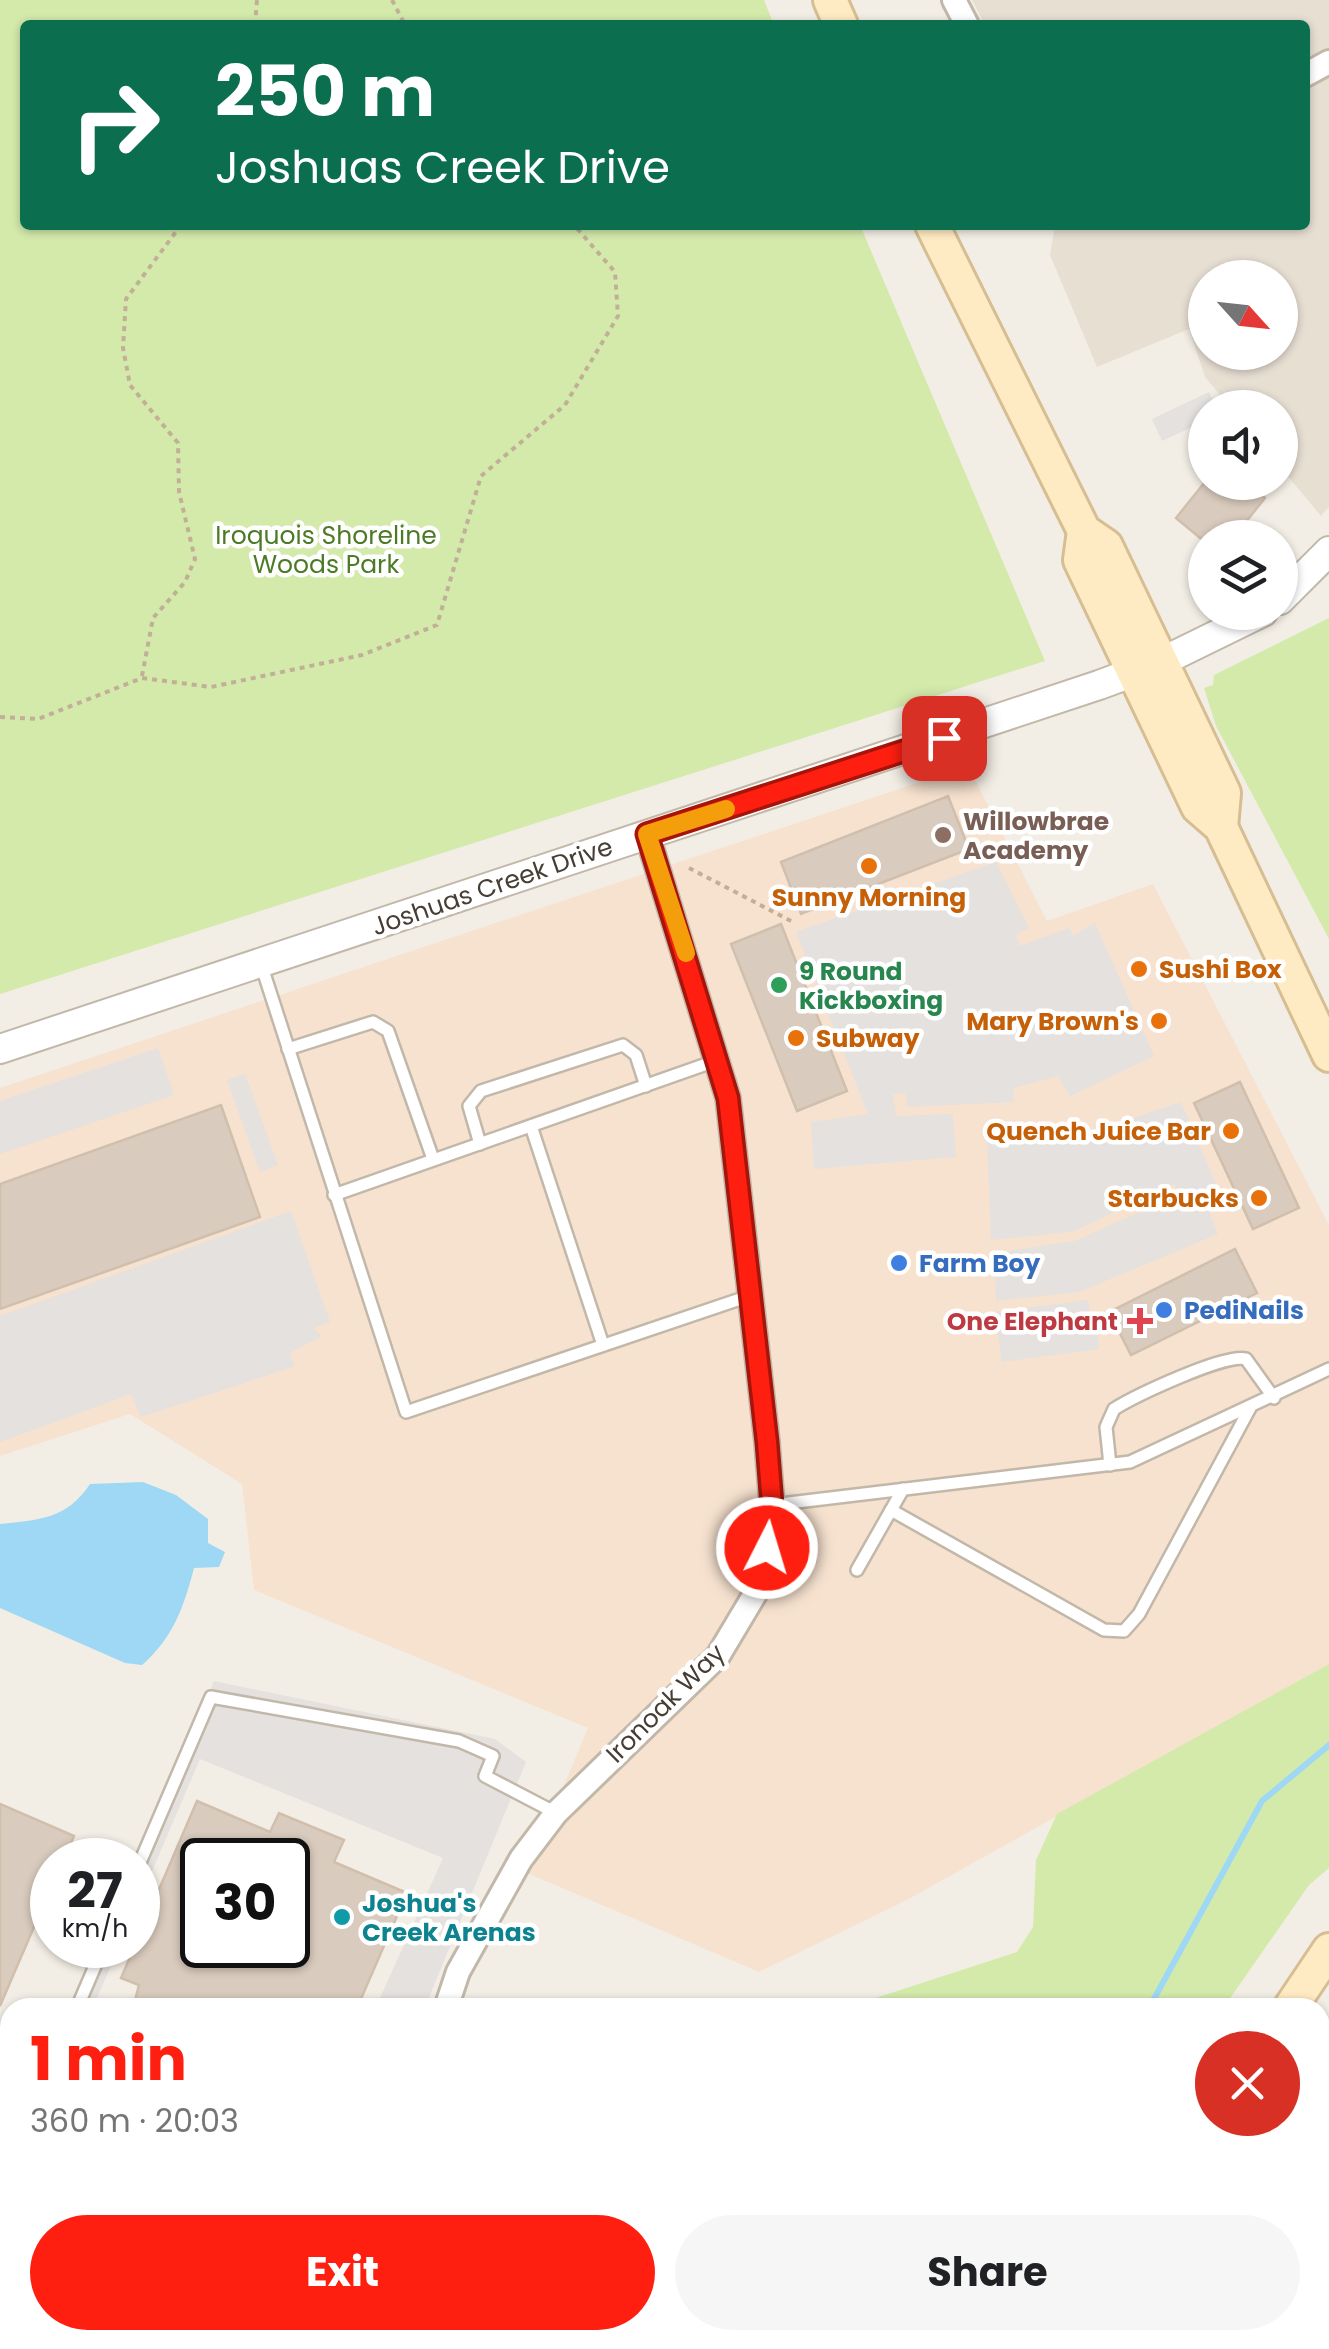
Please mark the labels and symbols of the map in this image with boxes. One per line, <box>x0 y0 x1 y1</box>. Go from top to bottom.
north arrow <box>1188 260 1298 370</box>
park label: Iroquois Shoreline Woods Park <box>215 518 437 582</box>
pin <box>902 696 987 781</box>
place label: Willowbrae Academy <box>963 804 1109 868</box>
marker: Willowbrae Academy <box>932 824 954 846</box>
street label: Joshuas Creek Drive <box>367 829 617 944</box>
marker: Sunny Morning <box>858 855 880 877</box>
place label: Sunny Morning <box>772 880 966 915</box>
place label: Sushi Box <box>1159 952 1282 987</box>
place label: 9 Round Kickboxing <box>799 954 943 1018</box>
marker: Sushi Box <box>1128 958 1150 980</box>
marker: 9 Round Kickboxing <box>768 974 790 996</box>
place label: Mary Brown's <box>966 1004 1139 1039</box>
marker: Mary Brown's <box>1148 1010 1170 1032</box>
place label: Subway <box>816 1021 920 1056</box>
marker: Subway <box>785 1027 807 1049</box>
place label: Quench Juice Bar <box>986 1114 1211 1149</box>
marker: Quench Juice Bar <box>1220 1120 1242 1142</box>
place label: Starbucks <box>1107 1181 1239 1216</box>
marker: Starbucks <box>1248 1187 1270 1209</box>
place label: Farm Boy <box>919 1246 1041 1281</box>
marker: Farm Boy <box>888 1252 910 1274</box>
place label: PediNails <box>1184 1293 1304 1328</box>
marker: PediNails <box>1153 1299 1175 1321</box>
place label: One Elephant <box>947 1304 1118 1339</box>
marker: One Elephant <box>1127 1308 1153 1334</box>
position arrow <box>715 1496 819 1600</box>
street label: Ironoak Way <box>598 1636 733 1771</box>
speed limit sign: 30 <box>180 1838 310 1968</box>
place label: Joshua's Creek Arenas <box>362 1886 536 1950</box>
marker: Joshua's Creek Arenas <box>331 1906 353 1928</box>

